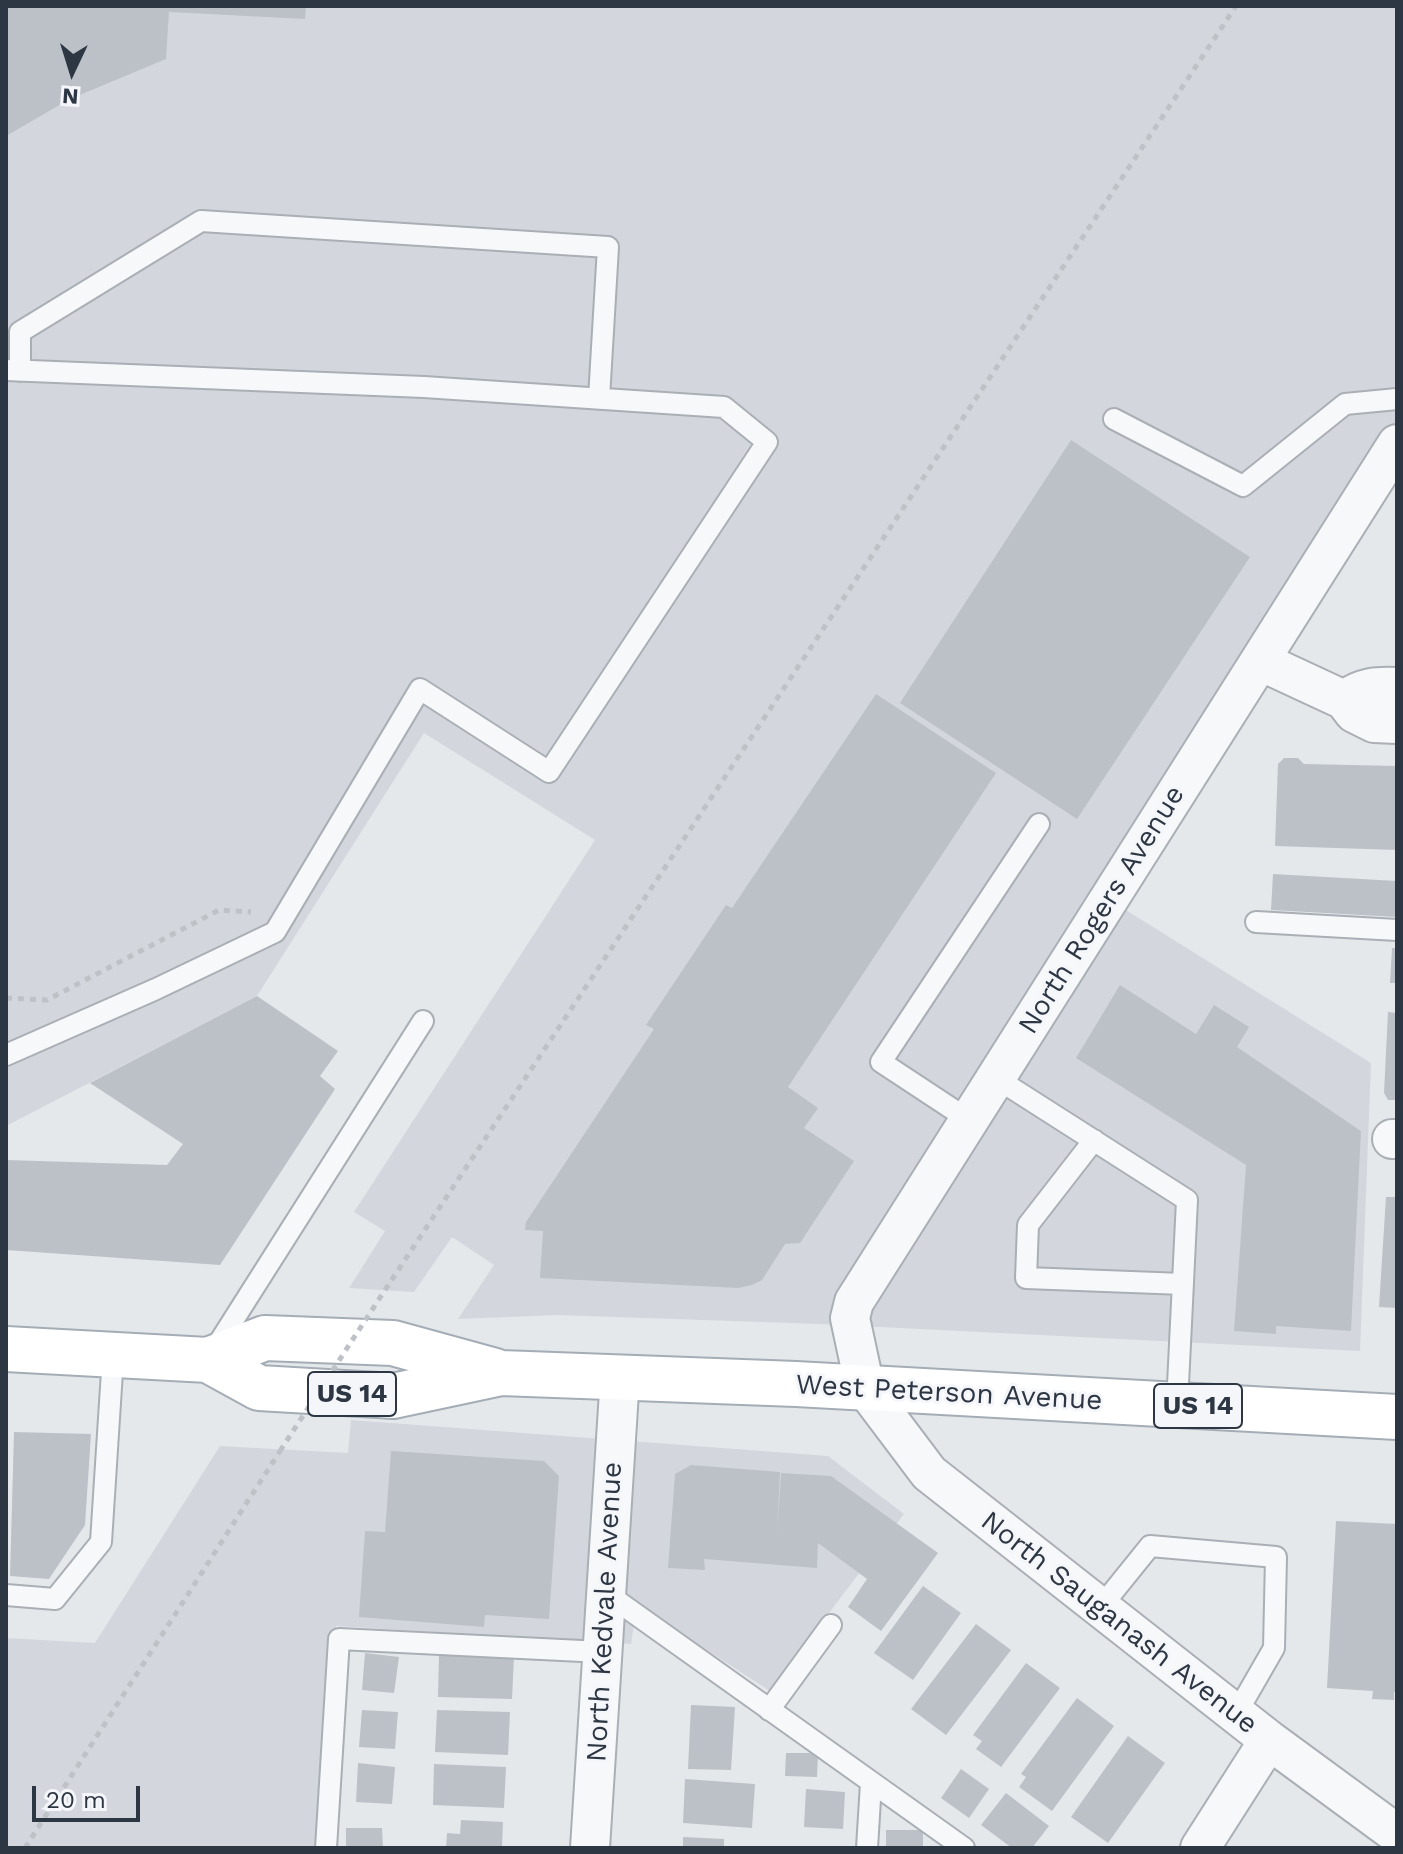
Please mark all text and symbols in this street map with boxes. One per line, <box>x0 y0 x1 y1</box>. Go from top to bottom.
north arrow <box>32 32 112 112</box>
text: N <box>61 83 79 109</box>
street label: North Rogers Avenue <box>1012 780 1192 1040</box>
street label: West Peterson Avenue <box>795 1368 1103 1418</box>
road number: US 14 <box>308 1372 396 1416</box>
road number: US 14 <box>1154 1384 1242 1428</box>
street label: North Kedvale Avenue <box>580 1461 630 1763</box>
street label: North Sauganash Avenue <box>974 1505 1264 1741</box>
scale bar <box>36 1770 144 1820</box>
text: 20 m <box>46 1786 106 1814</box>

